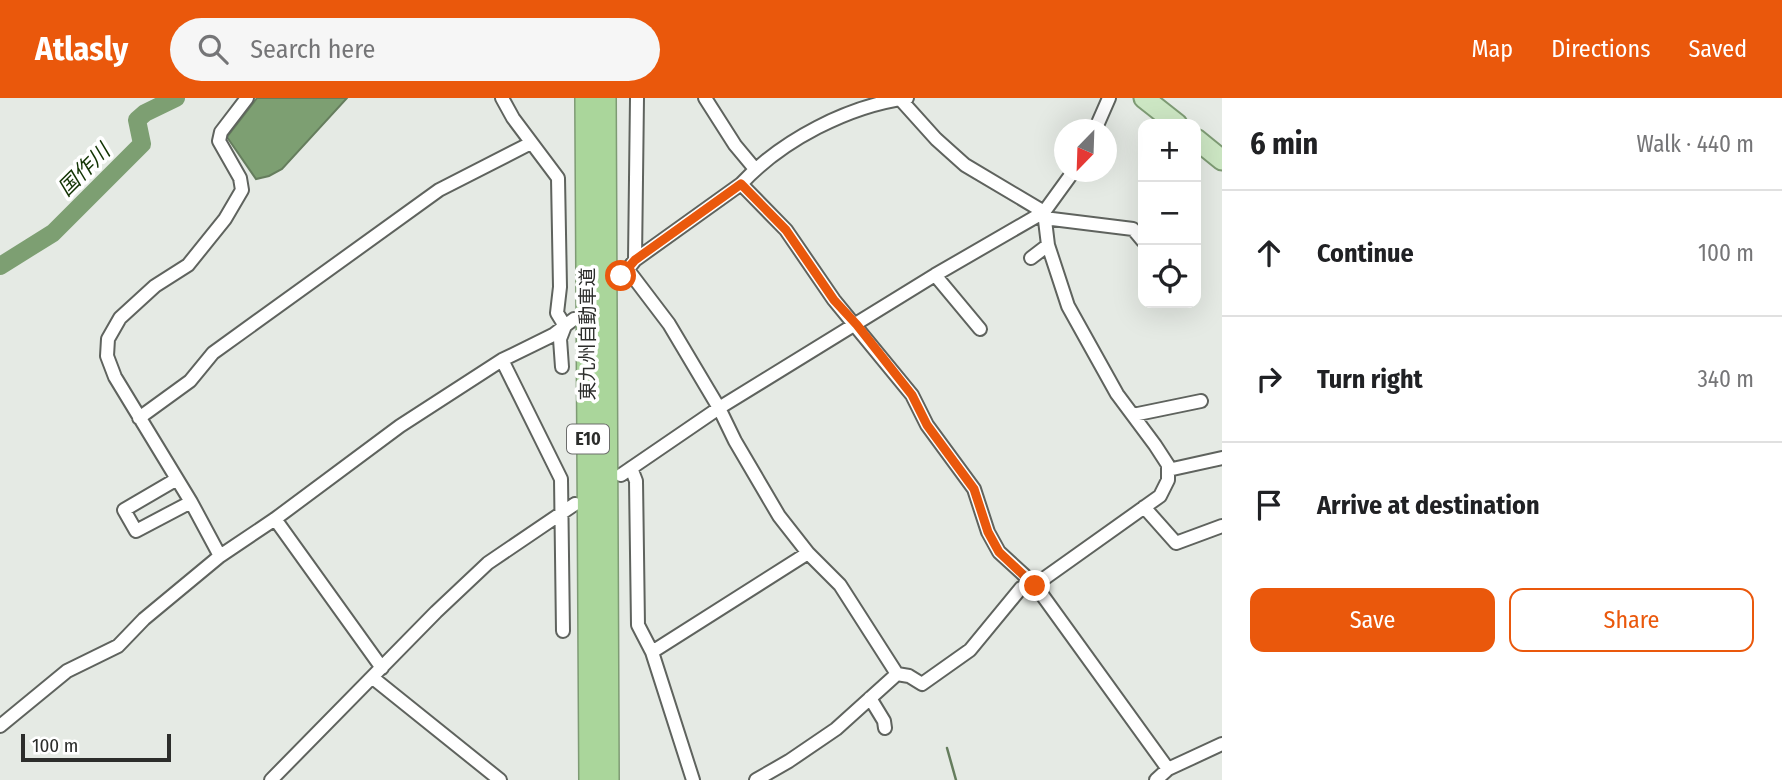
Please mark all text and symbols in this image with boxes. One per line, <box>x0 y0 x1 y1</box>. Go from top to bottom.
search box <box>170 18 660 81</box>
text: Atlasly <box>35 29 128 69</box>
icon: search <box>194 30 232 68</box>
text: Search here <box>250 34 375 65</box>
text: Map <box>1472 35 1513 63</box>
text: Directions <box>1551 35 1650 63</box>
text: Saved <box>1688 35 1747 63</box>
north arrow <box>1054 119 1117 182</box>
map controls <box>1138 119 1201 308</box>
button: + <box>1138 119 1201 182</box>
text: 6 min <box>1250 126 1318 162</box>
text: Walk · 440 m <box>1637 130 1754 158</box>
water label: 国作川 <box>53 137 117 201</box>
button: − <box>1138 182 1201 245</box>
icon: ahead <box>1250 234 1288 272</box>
text: Continue <box>1317 238 1414 269</box>
text: 100 m <box>1698 239 1754 267</box>
button: locate <box>1138 245 1201 308</box>
route start <box>605 260 636 291</box>
street label: 東九州自動車道 <box>576 267 599 401</box>
icon: right <box>1250 360 1288 398</box>
text: Turn right <box>1317 364 1423 395</box>
text: 340 m <box>1698 365 1754 393</box>
road number: E10 <box>567 424 609 454</box>
icon: arrive <box>1250 486 1288 524</box>
text: Arrive at destination <box>1317 490 1540 521</box>
route end <box>1019 570 1050 601</box>
button: Save <box>1250 588 1495 652</box>
button: Share <box>1509 588 1754 652</box>
scale bar <box>21 731 172 763</box>
text: 100 m <box>32 734 78 757</box>

